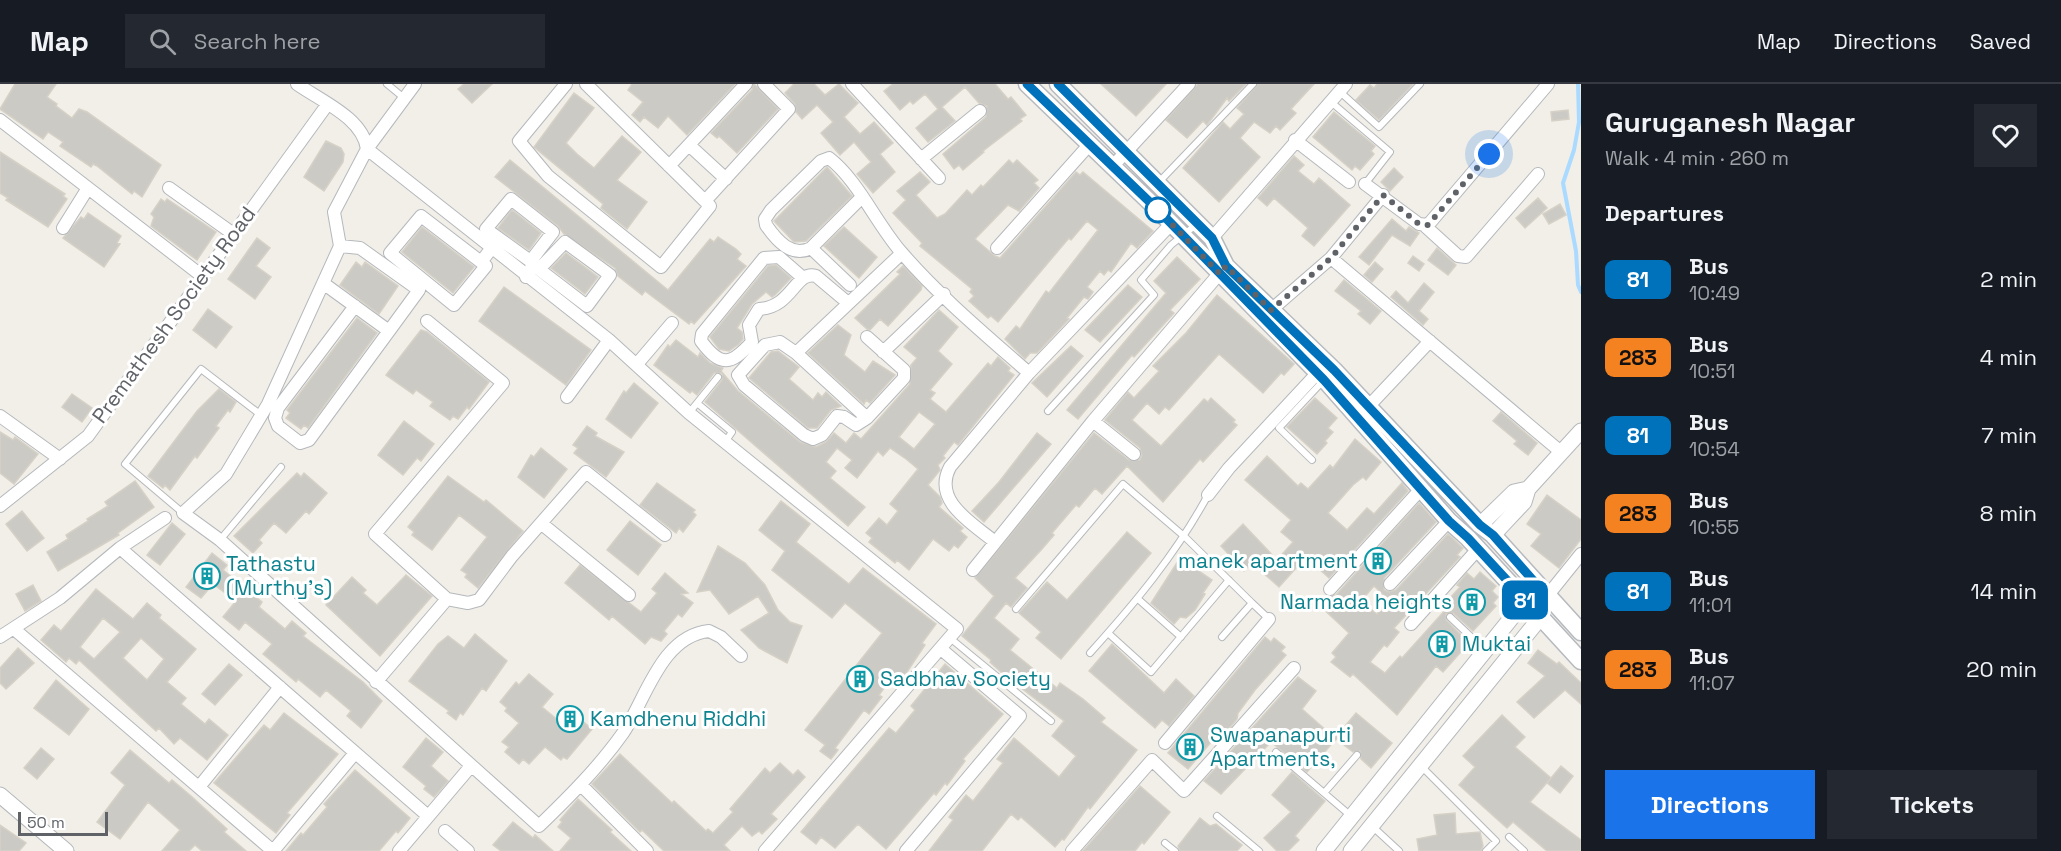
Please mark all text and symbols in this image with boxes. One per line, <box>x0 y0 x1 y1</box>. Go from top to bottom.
search box <box>125 14 545 68</box>
text: Map <box>30 23 89 59</box>
icon: search <box>146 25 179 58</box>
text: Search here <box>194 27 321 55</box>
text: Map <box>1757 28 1801 55</box>
text: Directions <box>1834 28 1937 55</box>
text: Saved <box>1970 28 2031 55</box>
text: Guruganesh Nagar <box>1605 104 1855 140</box>
button: heart <box>1974 104 2037 167</box>
your location <box>1474 139 1504 169</box>
text: Walk · 4 min · 260 m <box>1605 145 1789 171</box>
unlabelled marker <box>1145 197 1171 223</box>
text: Departures <box>1605 199 1724 227</box>
street label: Premathesh Society Road <box>86 201 261 428</box>
text: Bus <box>1689 252 1729 280</box>
text: 2 min <box>1980 265 2037 293</box>
text: 81 <box>1627 266 1649 293</box>
text: 10:49 <box>1689 280 1740 306</box>
text: Bus <box>1689 330 1729 358</box>
text: 4 min <box>1980 343 2037 371</box>
text: 283 <box>1619 344 1657 371</box>
text: 10:51 <box>1689 358 1735 384</box>
text: Bus <box>1689 408 1729 436</box>
text: 7 min <box>1981 421 2037 449</box>
text: 81 <box>1627 422 1649 449</box>
text: 10:54 <box>1689 436 1740 462</box>
text: Bus <box>1689 486 1729 514</box>
text: 8 min <box>1980 499 2037 527</box>
text: 283 <box>1619 500 1657 527</box>
text: 10:55 <box>1689 514 1739 540</box>
building icon: manek apartment <box>1363 546 1393 576</box>
place label: manek apartment <box>1178 547 1358 574</box>
place label: Tathastu (Murthy's) <box>226 550 332 601</box>
building icon: Tathastu (Murthy's) <box>192 561 222 591</box>
text: Bus <box>1689 564 1729 592</box>
text: 14 min <box>1971 577 2037 605</box>
text: 81 <box>1627 578 1649 605</box>
line badge: 81 <box>1498 580 1552 620</box>
building icon: Narmada heights <box>1457 587 1487 617</box>
text: 81 <box>1514 587 1536 614</box>
place label: Narmada heights <box>1280 588 1452 615</box>
text: 11:01 <box>1689 592 1732 618</box>
building icon: Muktai <box>1427 629 1457 659</box>
place label: Muktai <box>1462 630 1531 657</box>
text: Bus <box>1689 642 1729 670</box>
text: 20 min <box>1966 655 2037 683</box>
text: 283 <box>1619 656 1657 683</box>
building icon: Sadbhav Society <box>845 664 875 694</box>
place label: Sadbhav Society <box>880 665 1051 692</box>
text: 11:07 <box>1689 670 1735 696</box>
building icon: Kamdhenu Riddhi <box>555 704 585 734</box>
place label: Kamdhenu Riddhi <box>590 705 766 732</box>
place label: Swapanapurti Apartments, <box>1210 721 1351 772</box>
building icon: Swapanapurti Apartments, <box>1175 732 1205 762</box>
button: Directions <box>1605 770 1815 839</box>
button: Tickets <box>1827 770 2037 839</box>
scale bar <box>18 809 108 836</box>
text: 50 m <box>27 812 65 833</box>

